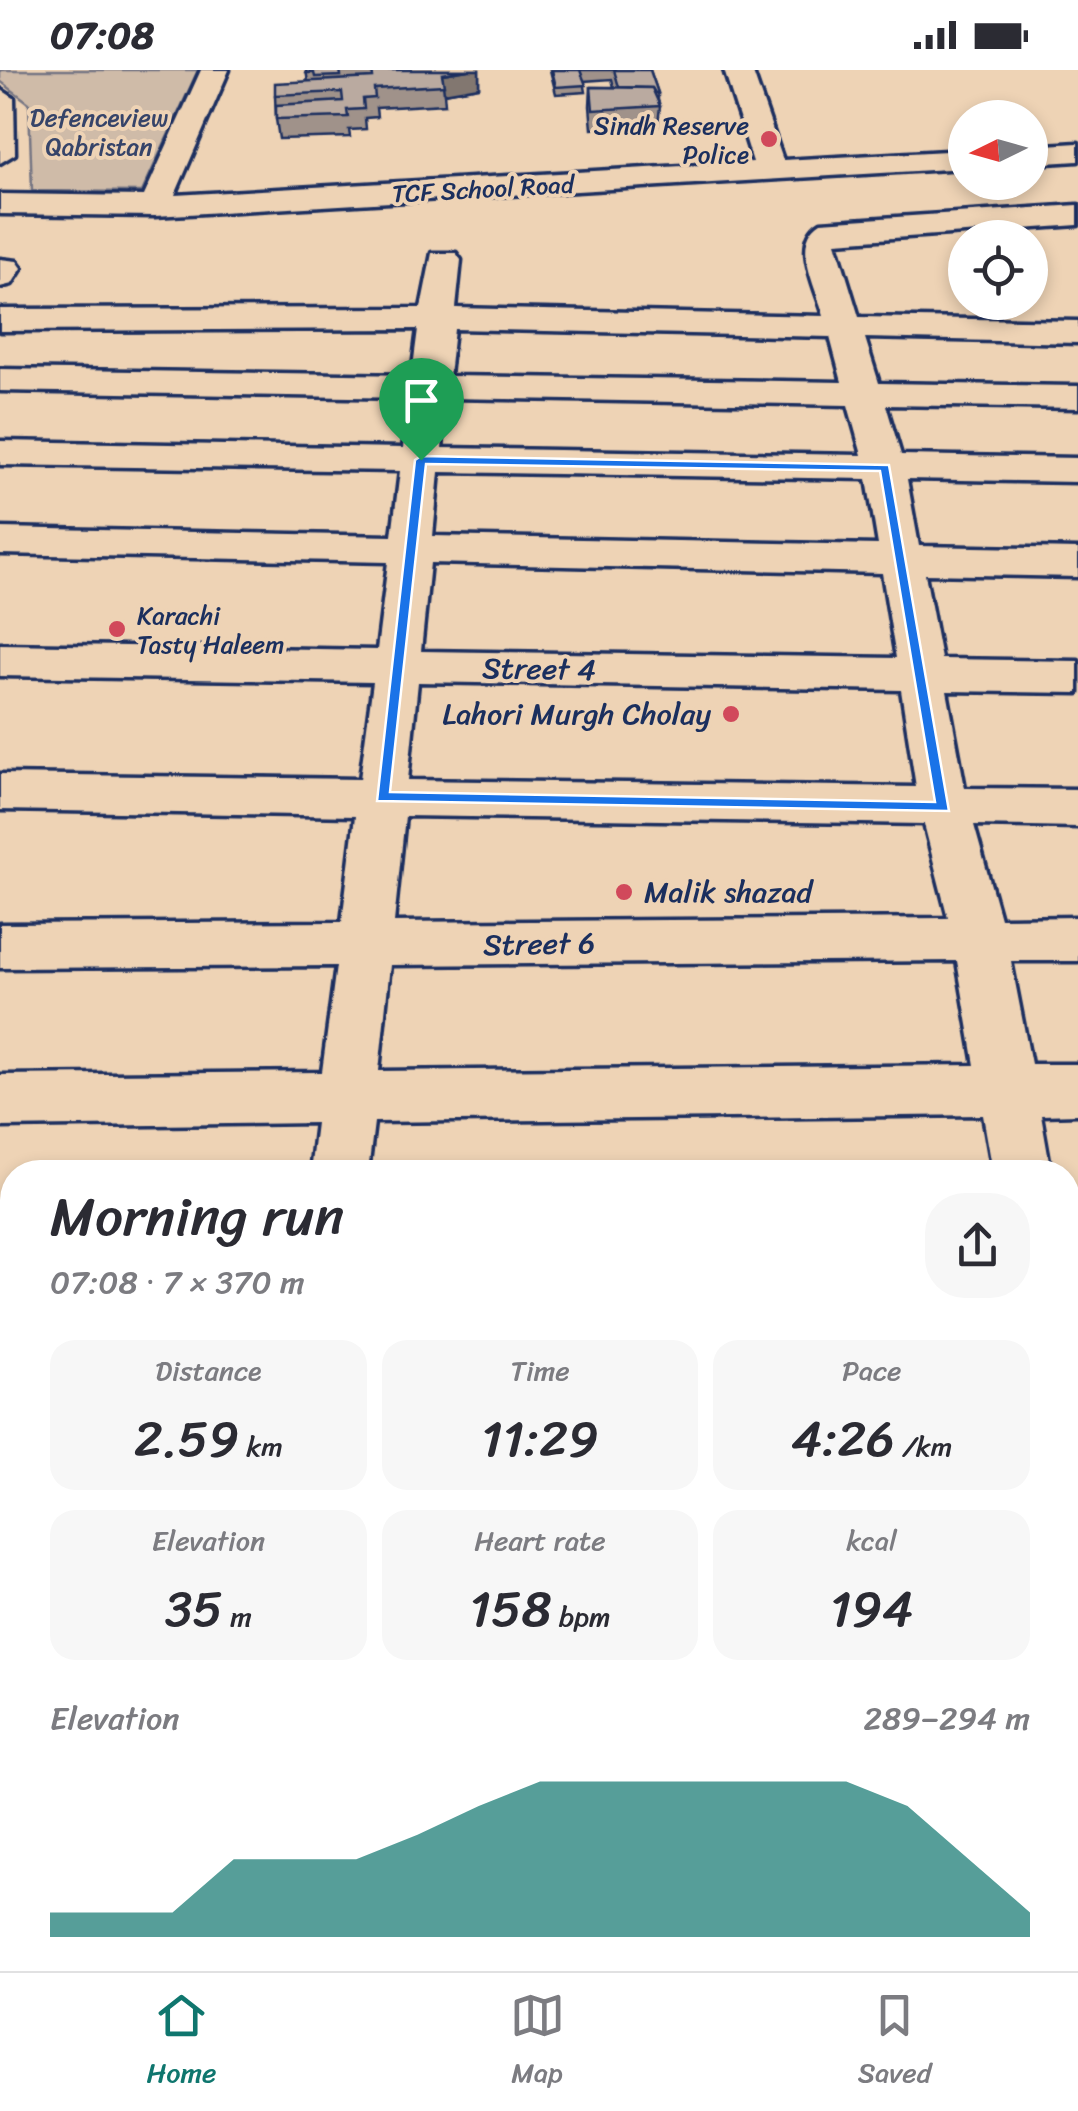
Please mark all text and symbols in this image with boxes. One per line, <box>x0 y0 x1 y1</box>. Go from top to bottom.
text: 07:08 <box>50 2 154 69</box>
park label: Defenceview Qabristan <box>30 95 168 169</box>
north arrow <box>948 100 1048 200</box>
map controls <box>948 100 1048 320</box>
place label: Sindh Reserve Police <box>594 103 749 177</box>
marker: Sindh Reserve Police <box>758 128 780 150</box>
street label: TCF School Road <box>391 162 577 216</box>
button: locate <box>948 220 1048 320</box>
pin <box>379 358 464 461</box>
icon: arrive <box>394 373 449 428</box>
place label: Karachi Tasty Haleem <box>137 593 284 667</box>
marker: Karachi Tasty Haleem <box>106 618 128 640</box>
street label: Street 4 <box>482 641 596 697</box>
place label: Lahori Murgh Cholay <box>442 687 711 741</box>
marker: Lahori Murgh Cholay <box>720 703 742 725</box>
place label: Malik shazad <box>644 865 814 919</box>
marker: Malik shazad <box>613 881 635 903</box>
street label: Street 6 <box>483 916 595 972</box>
text: Morning run <box>50 1168 344 1265</box>
button: share <box>925 1193 1030 1298</box>
text: 07:08 · 7 × 370 m <box>50 1254 305 1311</box>
text: Distance <box>155 1346 261 1395</box>
text: Time <box>510 1346 570 1395</box>
text: Pace <box>842 1346 901 1395</box>
text: 2.59 <box>134 1395 239 1484</box>
text: 11:29 <box>481 1395 599 1484</box>
text: 4:26 <box>791 1395 895 1484</box>
text: km <box>239 1422 283 1471</box>
text: /km <box>895 1422 952 1471</box>
text: Elevation <box>152 1516 265 1565</box>
text: Heart rate <box>474 1516 606 1565</box>
text: kcal <box>846 1516 897 1565</box>
text: 35 <box>165 1565 223 1654</box>
text: 158 <box>469 1565 552 1654</box>
text: 194 <box>830 1565 913 1654</box>
text: m <box>223 1592 252 1641</box>
text: bpm <box>552 1592 611 1641</box>
text: Elevation <box>50 1690 180 1747</box>
text: 289–294 m <box>863 1690 1030 1747</box>
tab: Home <box>147 1988 216 2097</box>
tab: Map <box>510 1988 565 2097</box>
tab: Saved <box>858 1988 931 2097</box>

